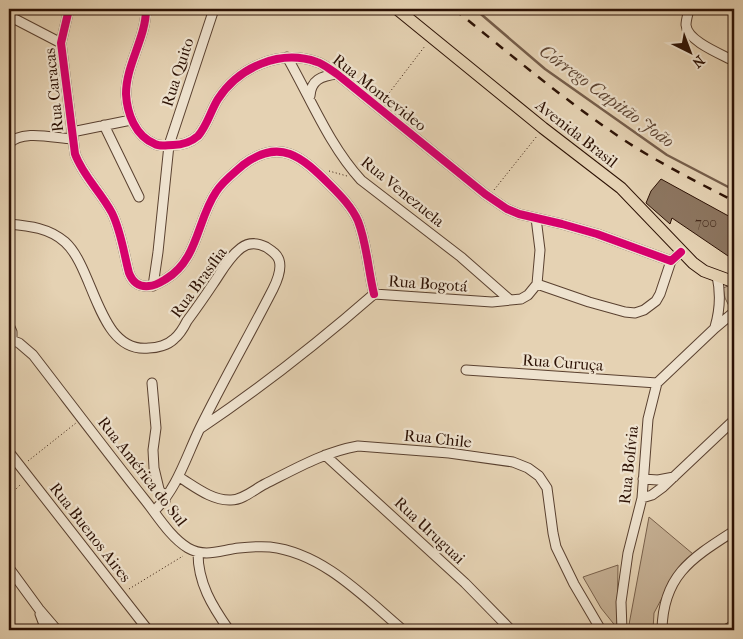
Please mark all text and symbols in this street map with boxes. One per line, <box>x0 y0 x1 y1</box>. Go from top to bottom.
north arrow <box>666 28 716 78</box>
street label: Rua Quito <box>157 35 197 109</box>
water label: Córrego Capitão João <box>535 41 678 152</box>
street label: Rua Caracas <box>40 47 67 133</box>
street label: Rua Montevideo <box>329 50 430 135</box>
text: N <box>688 51 708 71</box>
street label: Avenida Brasil <box>531 95 622 172</box>
street label: Rua Venezuela <box>357 152 449 231</box>
house number: 700 <box>695 214 717 231</box>
street label: Rua Brasília <box>166 243 231 321</box>
street label: Rua Bogotá <box>388 271 469 296</box>
street label: Rua Curuça <box>522 350 605 375</box>
street label: Rua América do Sul <box>94 413 192 530</box>
street label: Rua Bolívia <box>615 424 642 505</box>
street label: Rua Chile <box>403 425 473 452</box>
street label: Rua Buenos Aires <box>46 479 135 586</box>
street label: Rua Uruguai <box>390 493 469 568</box>

